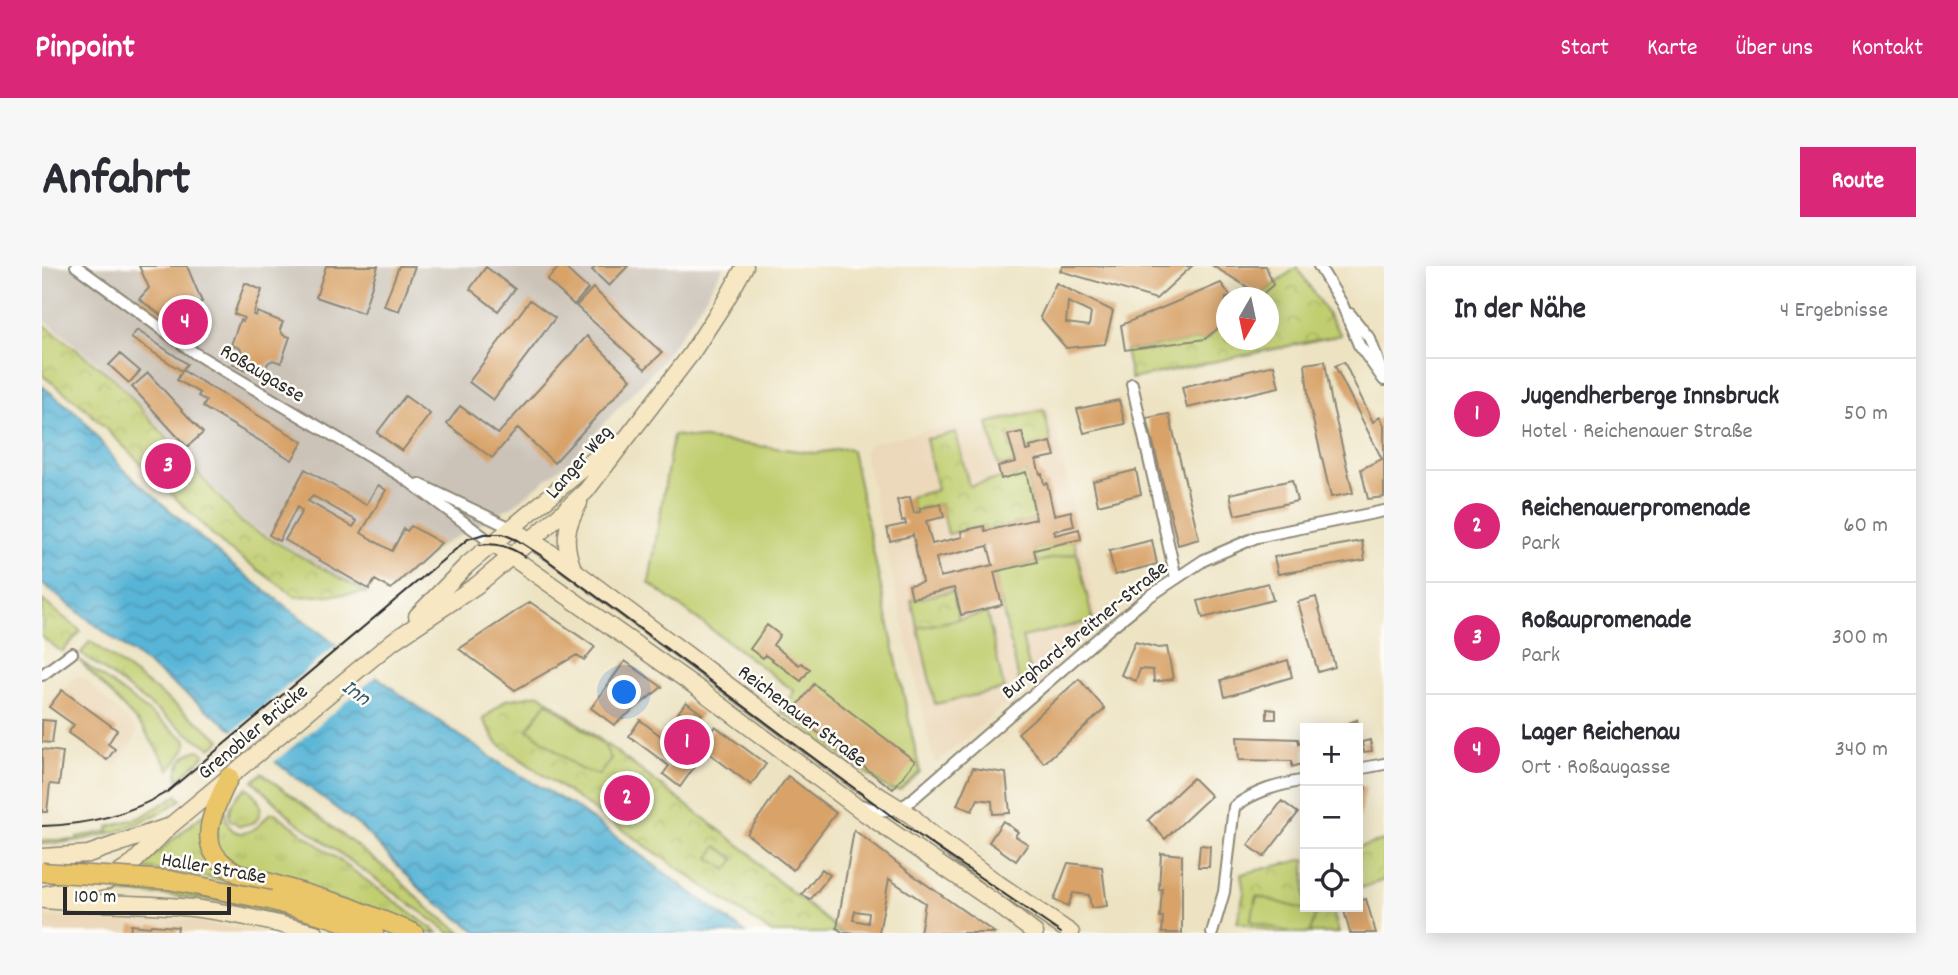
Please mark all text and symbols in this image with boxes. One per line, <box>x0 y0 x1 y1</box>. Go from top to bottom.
text: Pinpoint <box>35 26 135 73</box>
text: Start <box>1560 32 1609 66</box>
text: Karte <box>1647 32 1698 66</box>
text: Über uns <box>1736 32 1813 66</box>
text: Kontakt <box>1851 32 1923 66</box>
text: Anfahrt <box>42 147 190 217</box>
button: Route <box>1800 147 1916 217</box>
north arrow <box>1216 287 1279 350</box>
text: In der Nähe <box>1454 290 1586 333</box>
text: 4 Ergebnisse <box>1780 295 1888 328</box>
pin: 4 <box>162 296 208 348</box>
street label: Roßaugasse <box>213 337 310 412</box>
text: Jugendherberge Innsbruck <box>1521 379 1779 416</box>
text: 1 <box>1474 398 1480 431</box>
text: 50 m <box>1844 398 1888 431</box>
text: Hotel · Reichenauer Straße <box>1521 416 1753 449</box>
street label: Langer Weg <box>540 419 621 507</box>
pin: 3 <box>145 440 191 492</box>
text: Reichenauerpromenade <box>1521 491 1751 528</box>
text: 2 <box>1472 510 1482 543</box>
text: 60 m <box>1843 510 1888 543</box>
text: Park <box>1521 528 1560 561</box>
street label: Burghard-Breitner-Straße <box>996 555 1176 708</box>
text: Roßaupromenade <box>1521 603 1691 640</box>
text: 3 <box>1472 622 1482 655</box>
text: 300 m <box>1832 622 1888 655</box>
text: Park <box>1521 640 1560 673</box>
street label: Reichenauer Straße <box>730 659 872 776</box>
water label: Inn <box>334 672 377 716</box>
your location <box>607 675 641 709</box>
street label: Grenobler Brücke <box>192 678 316 788</box>
text: Lager Reichenau <box>1521 715 1680 752</box>
pin: 1 <box>664 716 710 768</box>
map controls <box>1300 723 1363 912</box>
button: + <box>1300 723 1363 786</box>
text: 4 <box>1472 734 1482 767</box>
text: 340 m <box>1835 734 1888 767</box>
text: Ort · Roßaugasse <box>1521 752 1670 785</box>
pin: 2 <box>604 772 650 824</box>
button: − <box>1300 786 1363 849</box>
street label: Haller Straße <box>159 846 268 894</box>
button: locate <box>1300 849 1363 912</box>
scale bar <box>63 884 231 916</box>
text: 100 m <box>74 885 116 912</box>

